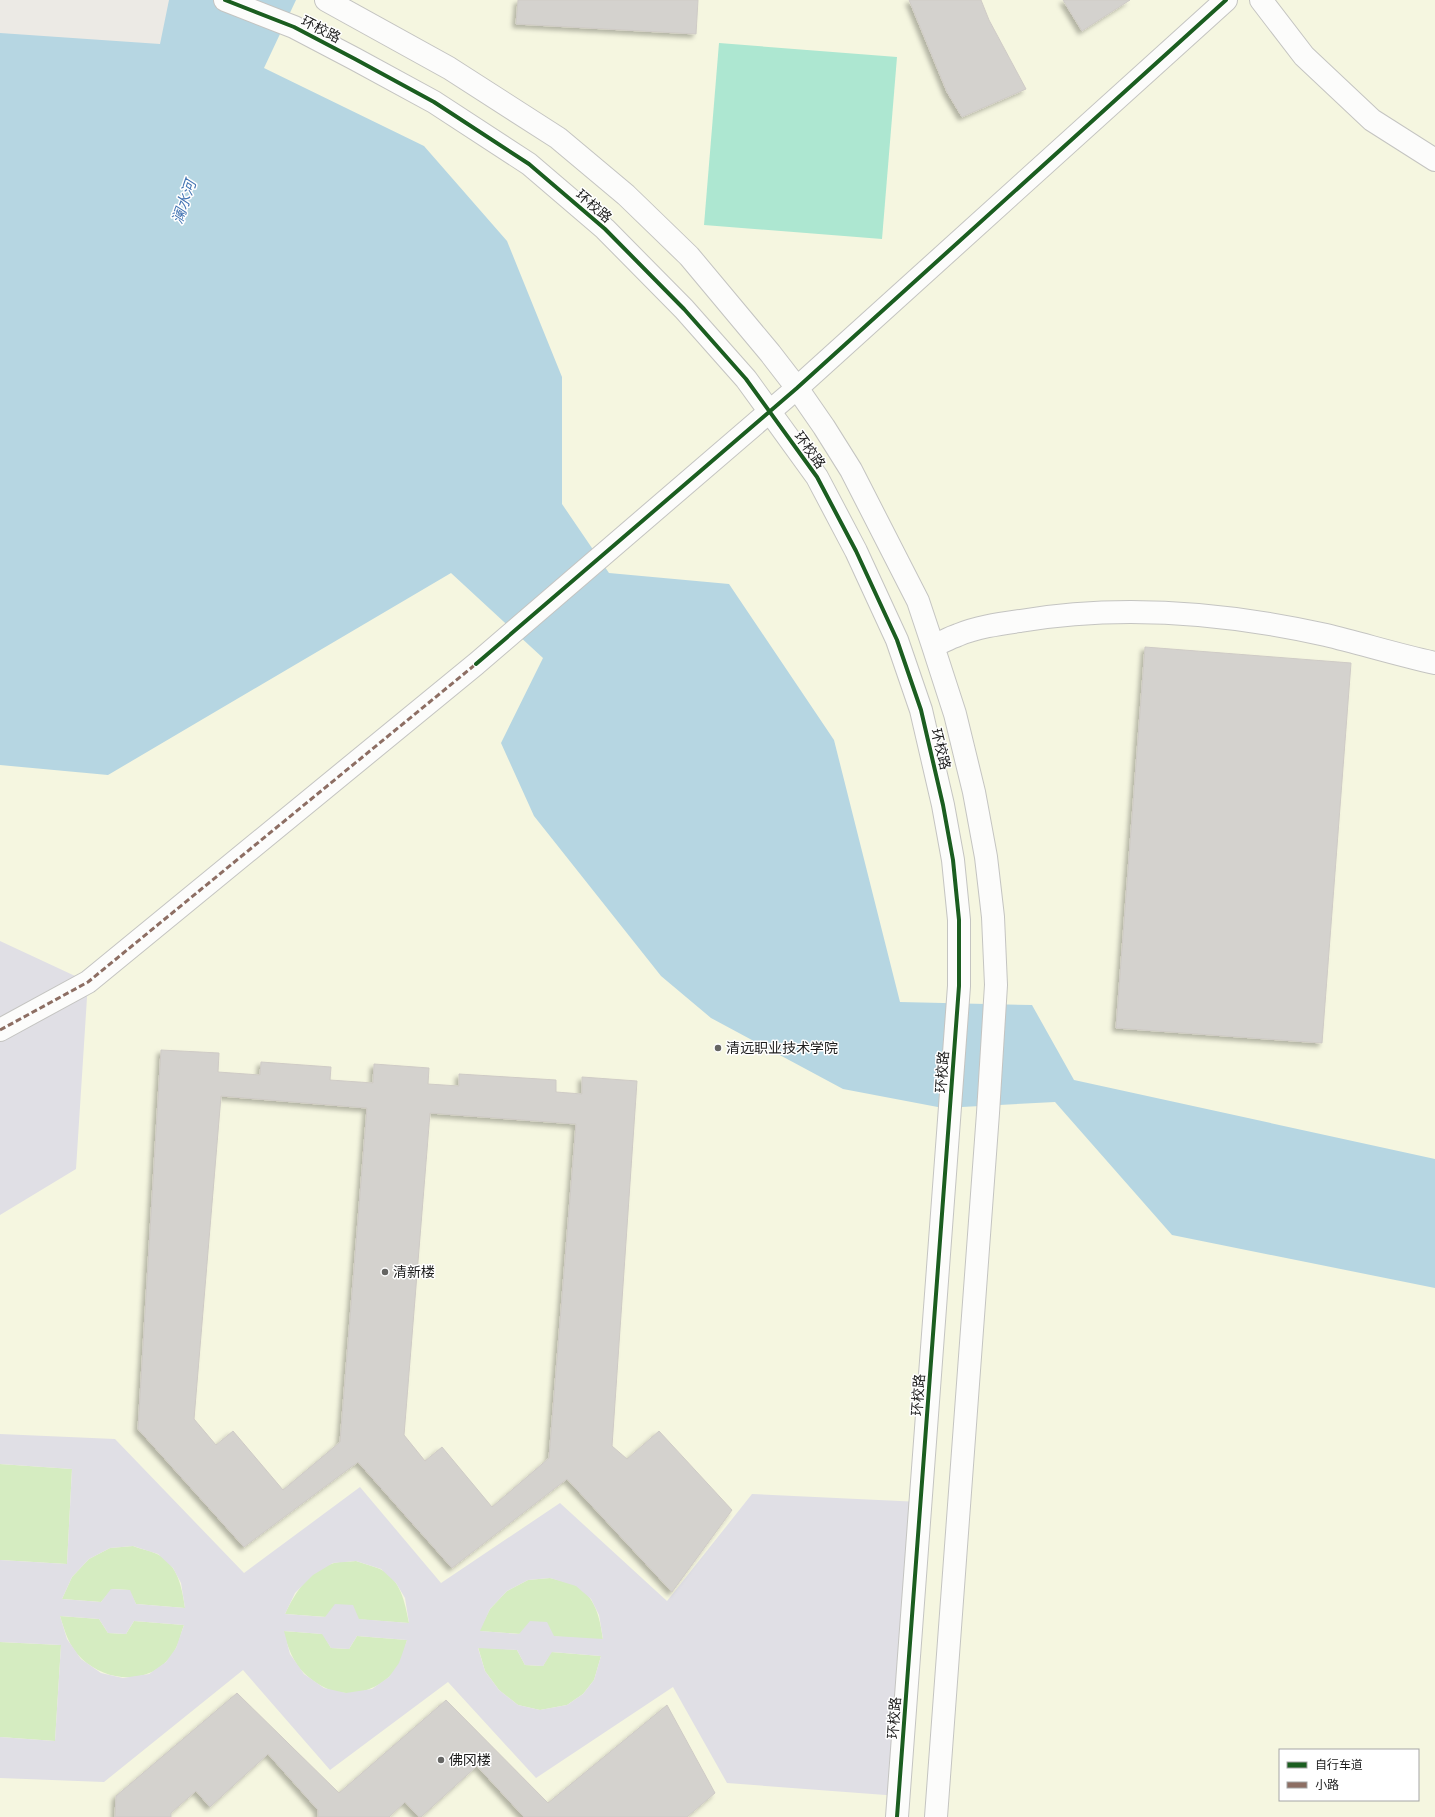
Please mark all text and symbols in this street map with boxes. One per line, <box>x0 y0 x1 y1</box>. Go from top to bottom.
street label: 环校路 <box>299 11 344 46</box>
water label: 澜水河 <box>167 175 200 226</box>
street label: 环校路 <box>573 185 616 226</box>
street label: 环校路 <box>791 428 830 472</box>
street label: 环校路 <box>928 726 955 771</box>
place label: 清远职业技术学院 <box>726 1039 838 1056</box>
marker: 清远职业技术学院 <box>713 1043 723 1053</box>
street label: 环校路 <box>932 1050 951 1094</box>
place label: 清新楼 <box>393 1263 435 1280</box>
marker: 清新楼 <box>380 1267 390 1277</box>
street label: 环校路 <box>908 1373 927 1417</box>
street label: 环校路 <box>884 1696 903 1740</box>
legend <box>1279 1749 1419 1801</box>
place label: 佛冈楼 <box>449 1751 491 1768</box>
marker: 佛冈楼 <box>436 1755 446 1765</box>
text: 自行车道 <box>1315 1757 1363 1771</box>
text: 小路 <box>1315 1777 1339 1791</box>

